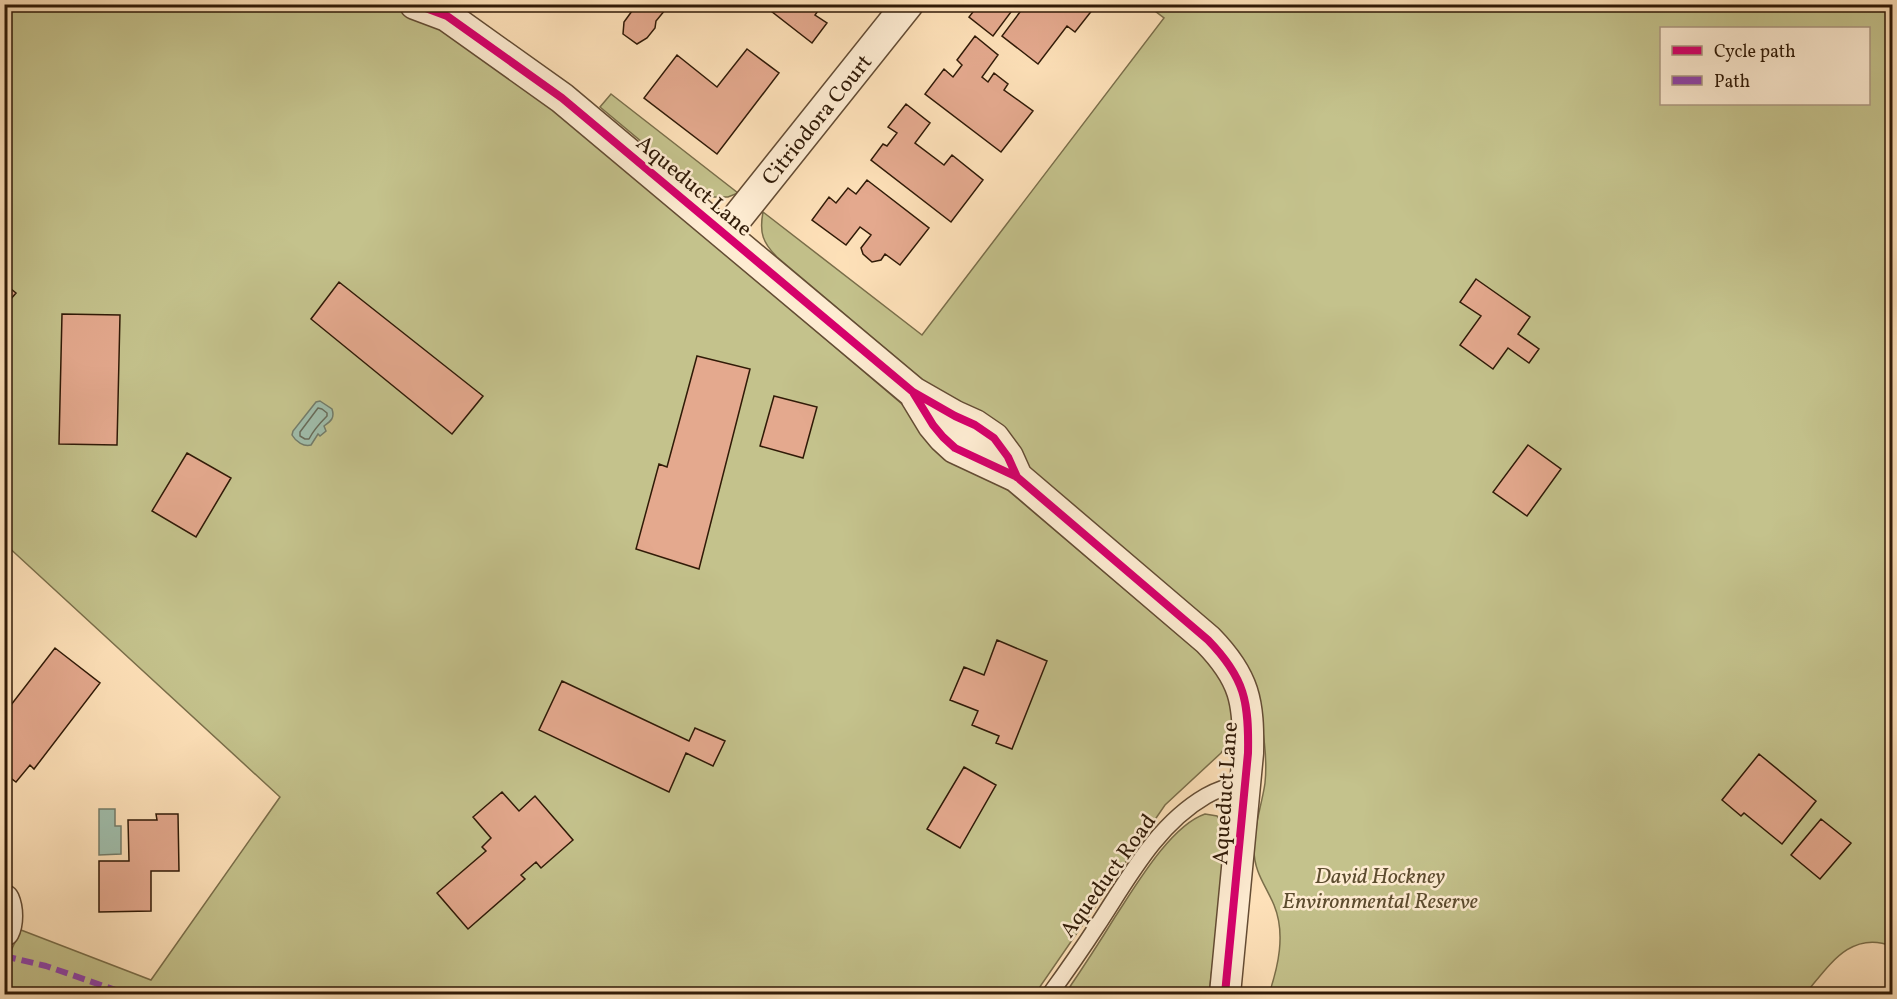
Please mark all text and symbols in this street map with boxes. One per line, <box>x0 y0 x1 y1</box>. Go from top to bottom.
legend <box>1660 27 1870 105</box>
text: Cycle path <box>1714 40 1796 65</box>
street label: Citriodora Court <box>755 48 881 193</box>
text: Path <box>1714 70 1750 95</box>
street label: Aqueduct Lane <box>628 129 758 245</box>
street label: Aqueduct Lane <box>1206 721 1247 866</box>
street label: Aqueduct Road <box>1053 808 1165 945</box>
park label: David Hockney Environmental Reserve <box>1282 862 1478 918</box>

